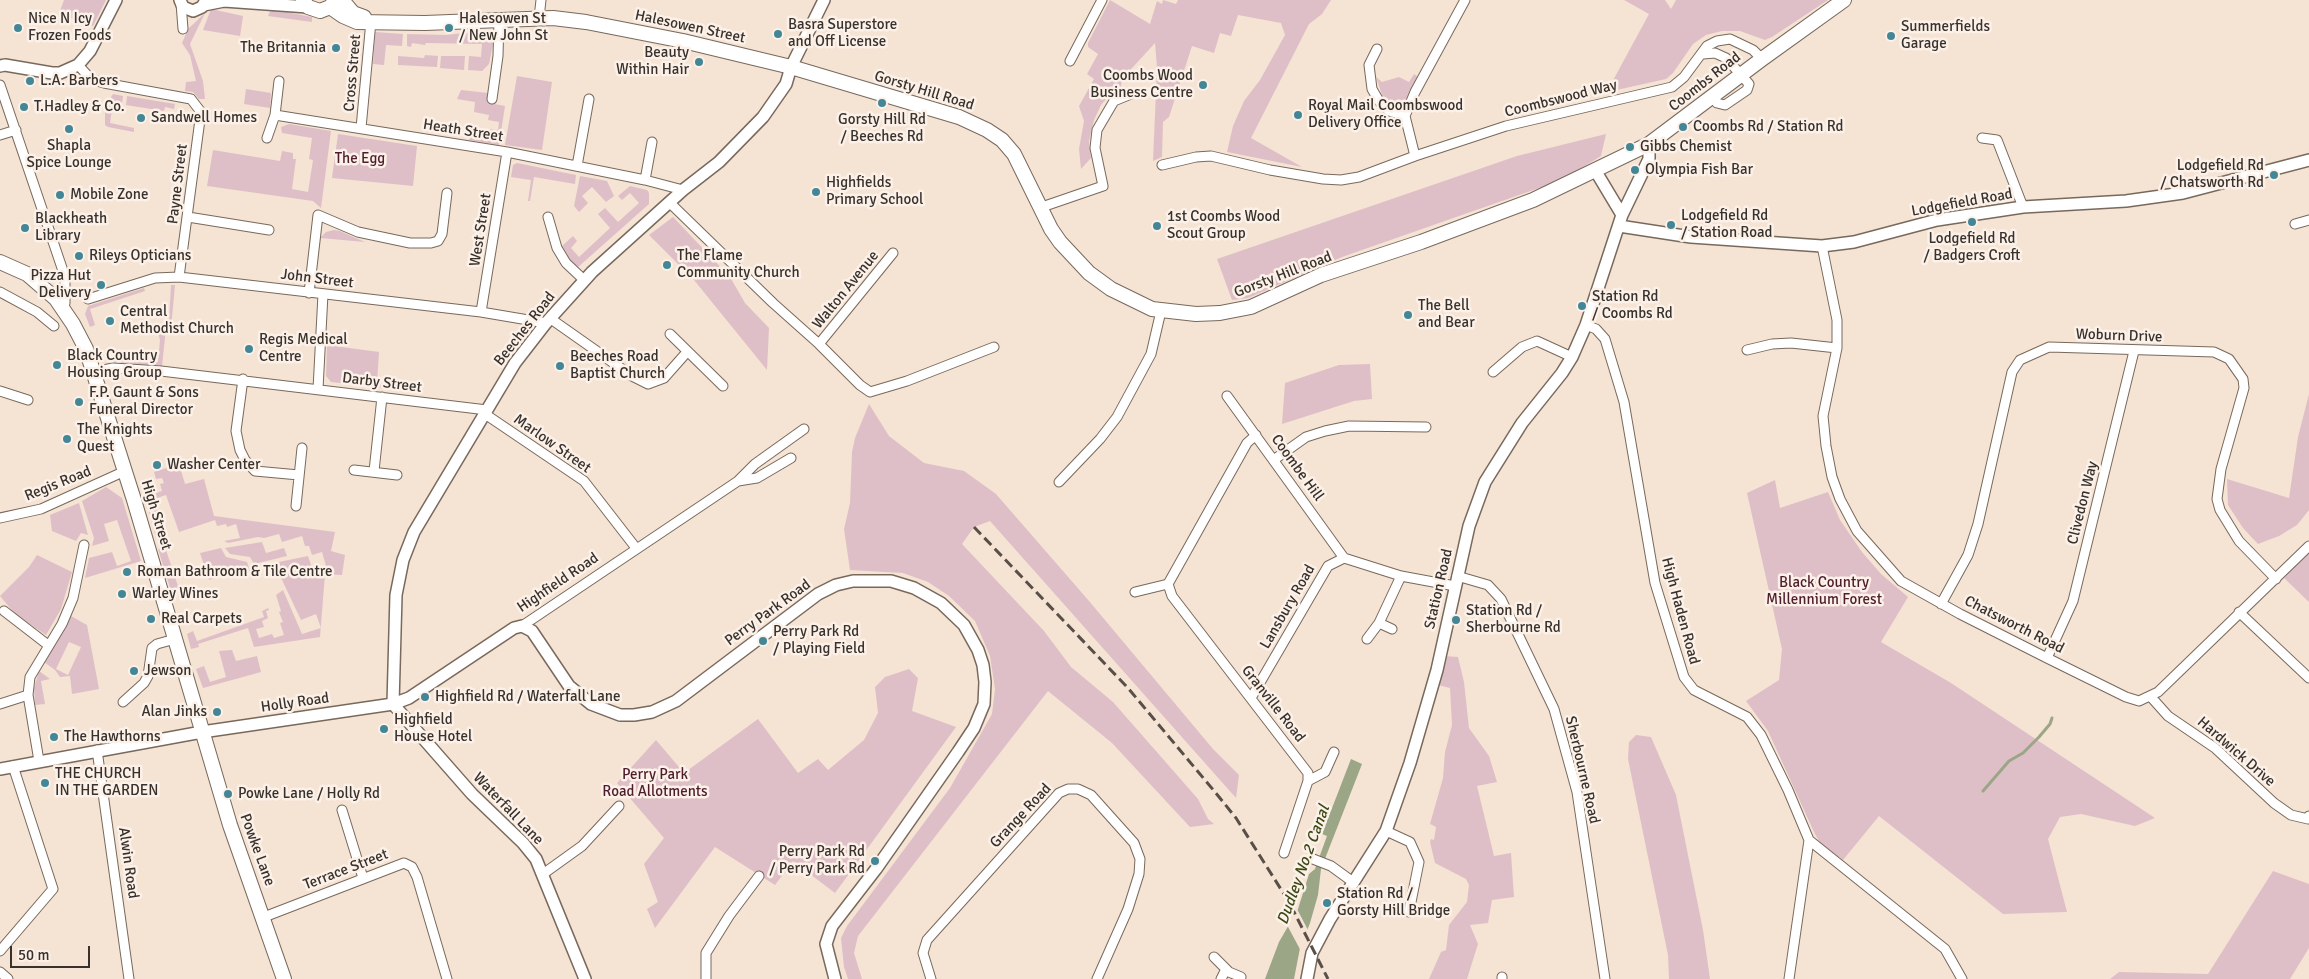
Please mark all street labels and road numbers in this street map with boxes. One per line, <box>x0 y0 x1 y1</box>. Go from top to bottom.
street label: Halesowen Street <box>633 7 747 47</box>
street label: Cross Street <box>341 34 365 112</box>
street label: Coombs Road <box>1665 48 1745 116</box>
street label: Gorsty Hill Road <box>872 67 976 115</box>
street label: Coombswood Way <box>1503 76 1619 122</box>
street label: Heath Street <box>422 116 504 146</box>
street label: Payne Street <box>164 143 192 225</box>
street label: Lodgefield Road <box>1910 185 2014 221</box>
street label: West Street <box>466 192 496 268</box>
street label: Walton Avenue <box>809 247 883 333</box>
street label: Gorsty Hill Road <box>1232 248 1334 302</box>
street label: John Street <box>280 266 354 292</box>
street label: Beeches Road <box>491 288 559 370</box>
street label: Woburn Drive <box>2075 325 2163 347</box>
street label: Darby Street <box>341 369 423 397</box>
street label: Marlow Street <box>510 411 594 477</box>
street label: Coombe Hill <box>1267 431 1327 505</box>
street label: Clivedon Way <box>2064 459 2102 547</box>
street label: Regis Road <box>22 463 94 505</box>
street label: High Street <box>137 478 175 552</box>
street label: Station Road <box>1421 547 1457 631</box>
street label: Highfield Road <box>514 549 602 617</box>
street label: High Haden Road <box>1657 555 1703 667</box>
street label: Lansbury Road <box>1257 562 1319 652</box>
street label: Perry Park Road <box>722 576 814 650</box>
street label: Chatsworth Road <box>1961 592 2067 658</box>
street label: Granville Road <box>1237 662 1309 746</box>
street label: Holly Road <box>260 689 330 717</box>
street label: Hardwick Drive <box>2193 713 2279 791</box>
street label: Sherbourne Road <box>1561 714 1603 826</box>
street label: Waterfall Lane <box>469 769 547 849</box>
street label: Grange Road <box>987 780 1055 852</box>
street label: Powke Lane <box>236 811 278 889</box>
street label: Alwin Road <box>114 826 142 900</box>
street label: Terrace Street <box>301 846 391 894</box>

